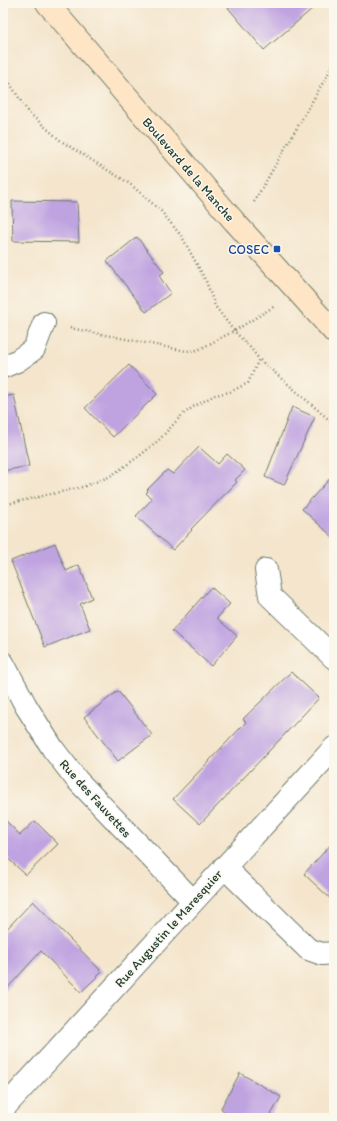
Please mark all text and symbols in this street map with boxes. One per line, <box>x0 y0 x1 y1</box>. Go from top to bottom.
street label: Boulevard de la Manche <box>139 114 238 224</box>
place label: COSEC <box>228 242 269 257</box>
marker: COSEC <box>272 244 282 254</box>
street label: Rue des Fauvettes <box>57 756 135 841</box>
street label: Rue Augustin le Maresquier <box>111 866 226 990</box>

